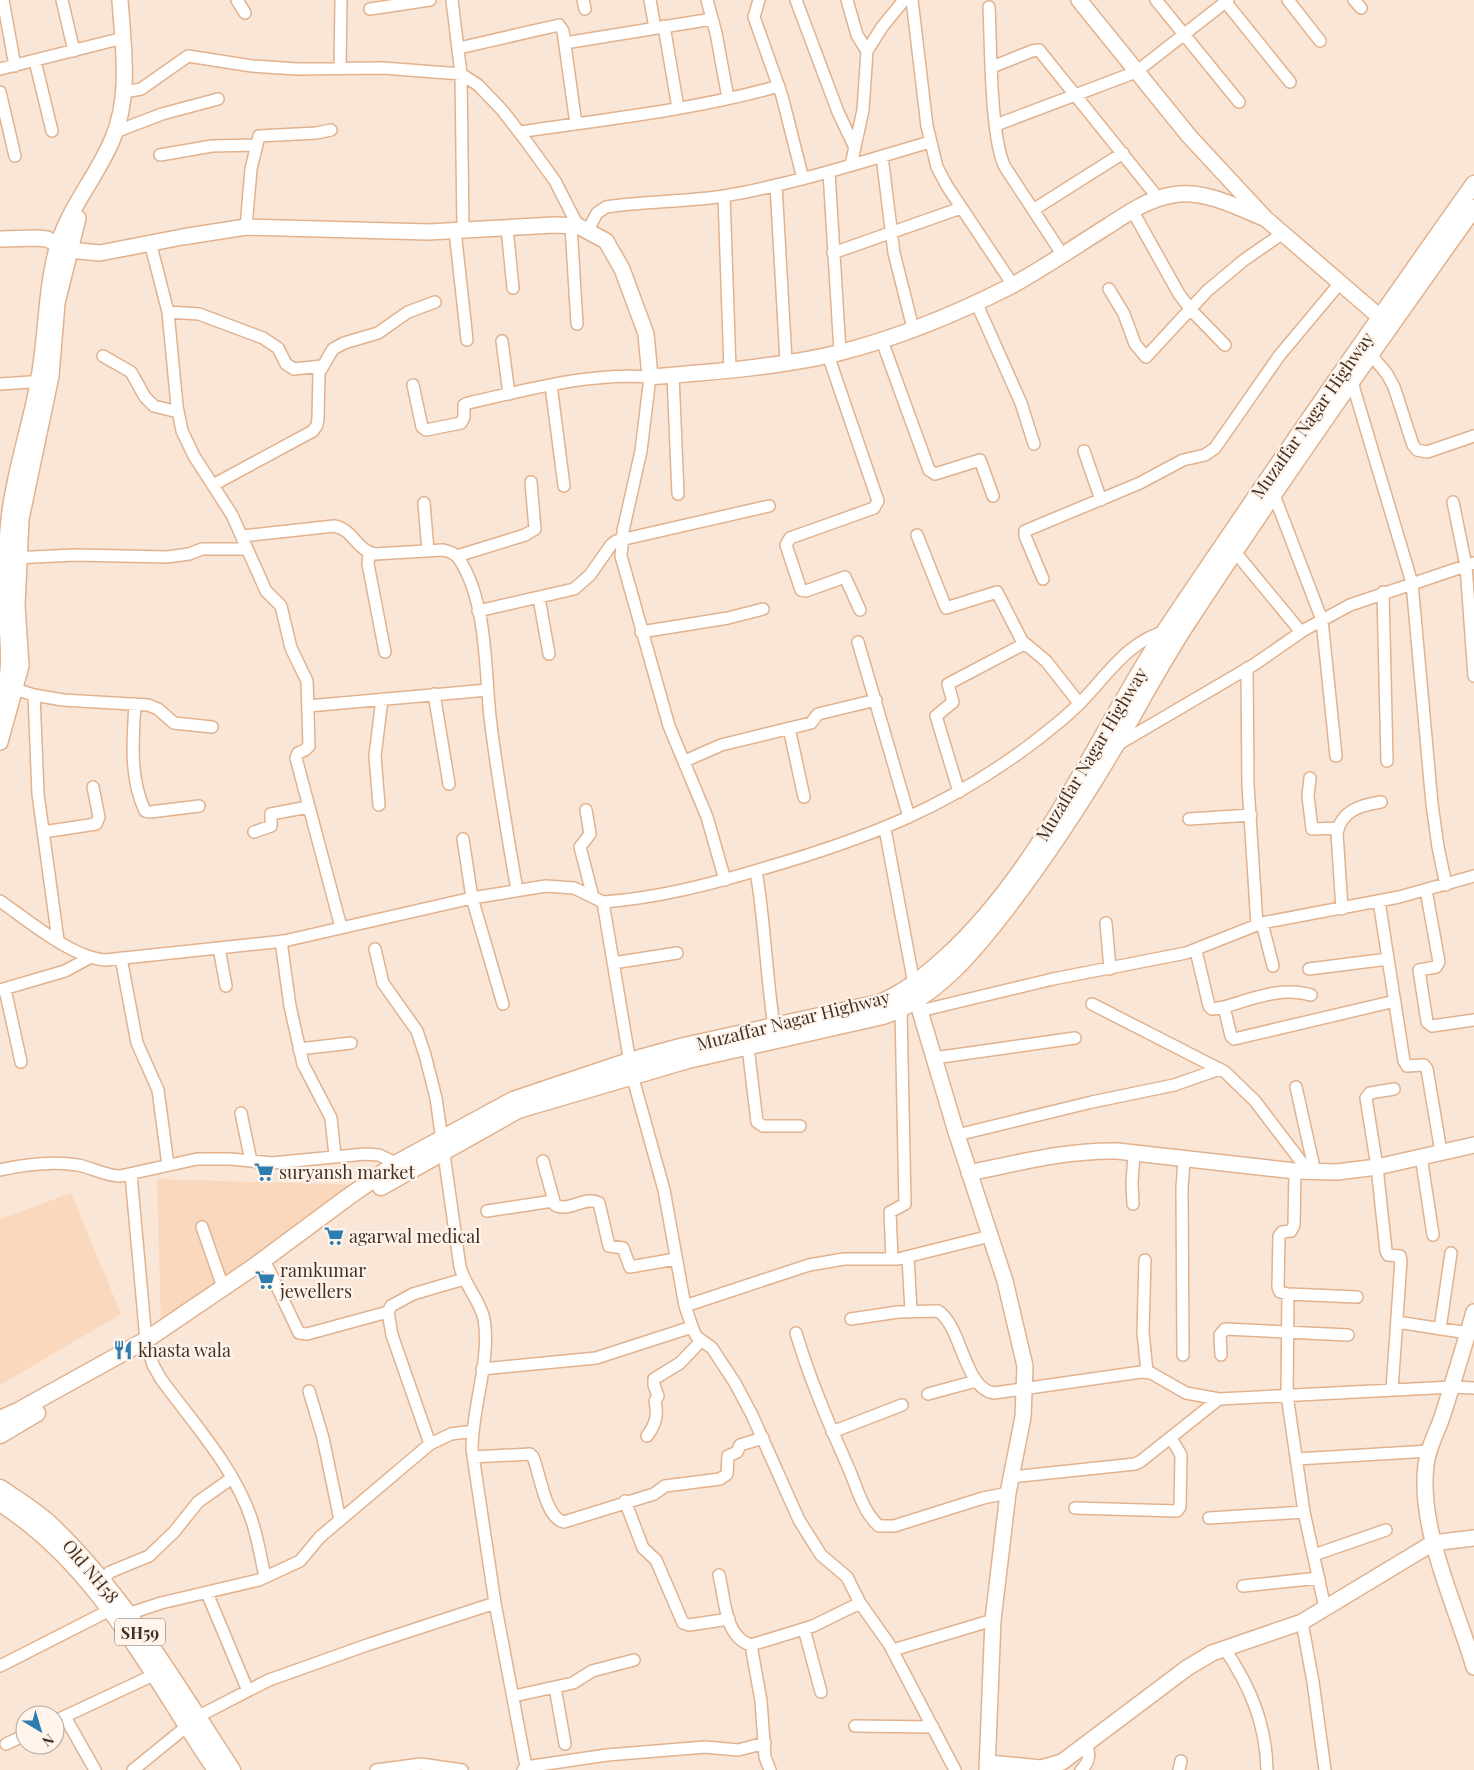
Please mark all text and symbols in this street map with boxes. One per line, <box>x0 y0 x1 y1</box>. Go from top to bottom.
street label: Muzaffar Nagar Highway <box>1245 327 1379 503</box>
street label: Muzaffar Nagar Highway <box>1030 663 1152 845</box>
street label: Muzaffar Nagar Highway <box>694 984 892 1056</box>
place label: suryansh market <box>279 1160 415 1184</box>
supermarket icon: suryansh market <box>253 1161 275 1183</box>
place label: agarwal medical <box>349 1224 480 1248</box>
supermarket icon: agarwal medical <box>323 1225 345 1247</box>
place label: ramkumar jewellers <box>279 1258 366 1303</box>
supermarket icon: ramkumar jewellers <box>254 1269 276 1291</box>
place label: khasta wala <box>138 1338 231 1362</box>
restaurant icon: khasta wala <box>112 1339 134 1361</box>
street label: Old NH58 <box>57 1534 125 1608</box>
road number: SH59 <box>115 1618 165 1645</box>
north arrow <box>15 1705 65 1755</box>
text: N <box>38 1730 58 1751</box>

